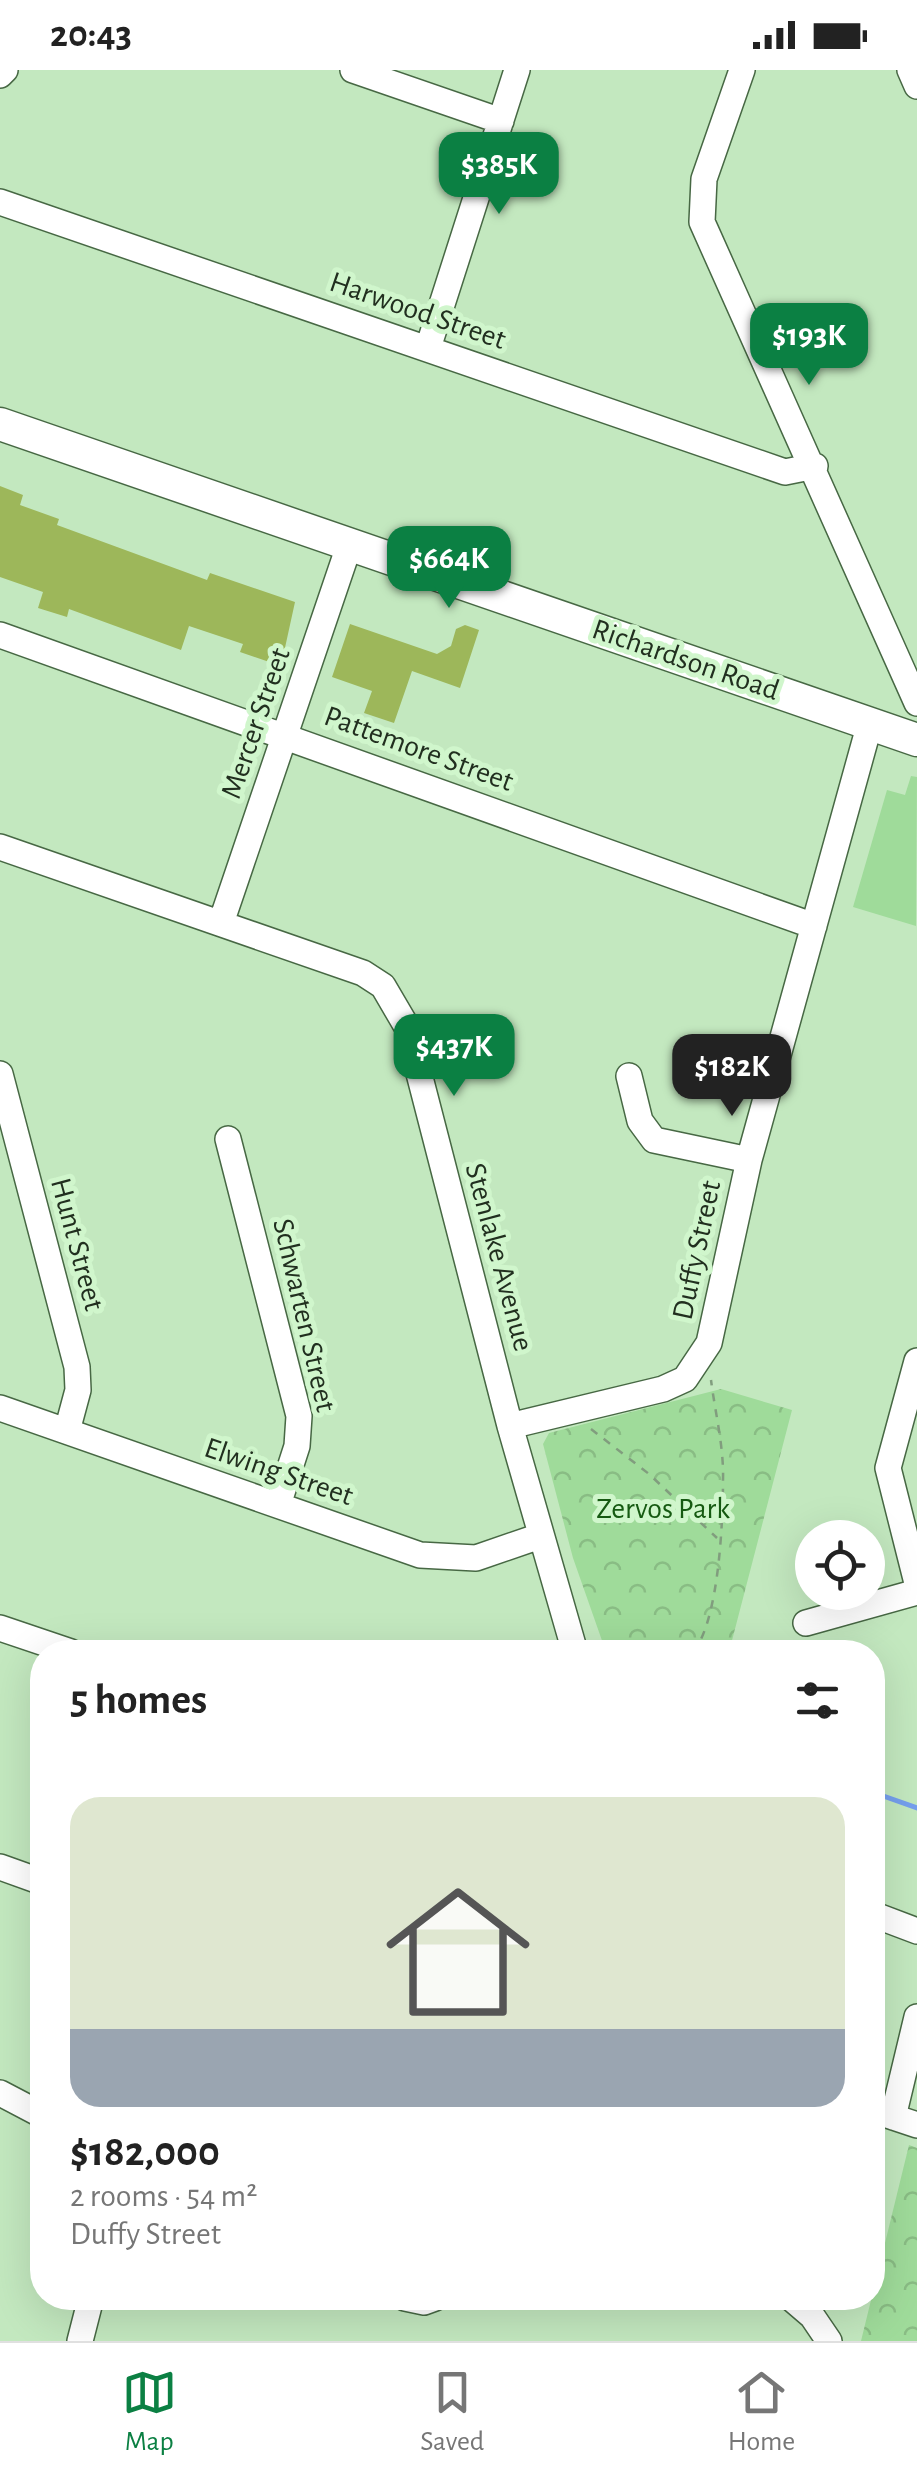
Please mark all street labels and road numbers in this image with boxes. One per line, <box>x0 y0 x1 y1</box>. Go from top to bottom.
street label: Harwood Street <box>326 267 510 355</box>
street label: Richardson Road <box>588 614 783 706</box>
street label: Mercer Street <box>216 644 296 803</box>
street label: Pattemore Street <box>320 701 518 797</box>
street label: Stenlake Avenue <box>460 1160 539 1355</box>
street label: Hunt Street <box>45 1175 109 1314</box>
street label: Duffy Street <box>668 1178 726 1322</box>
street label: Schwarten Street <box>267 1216 341 1415</box>
street label: Elwing Street <box>201 1433 357 1511</box>

